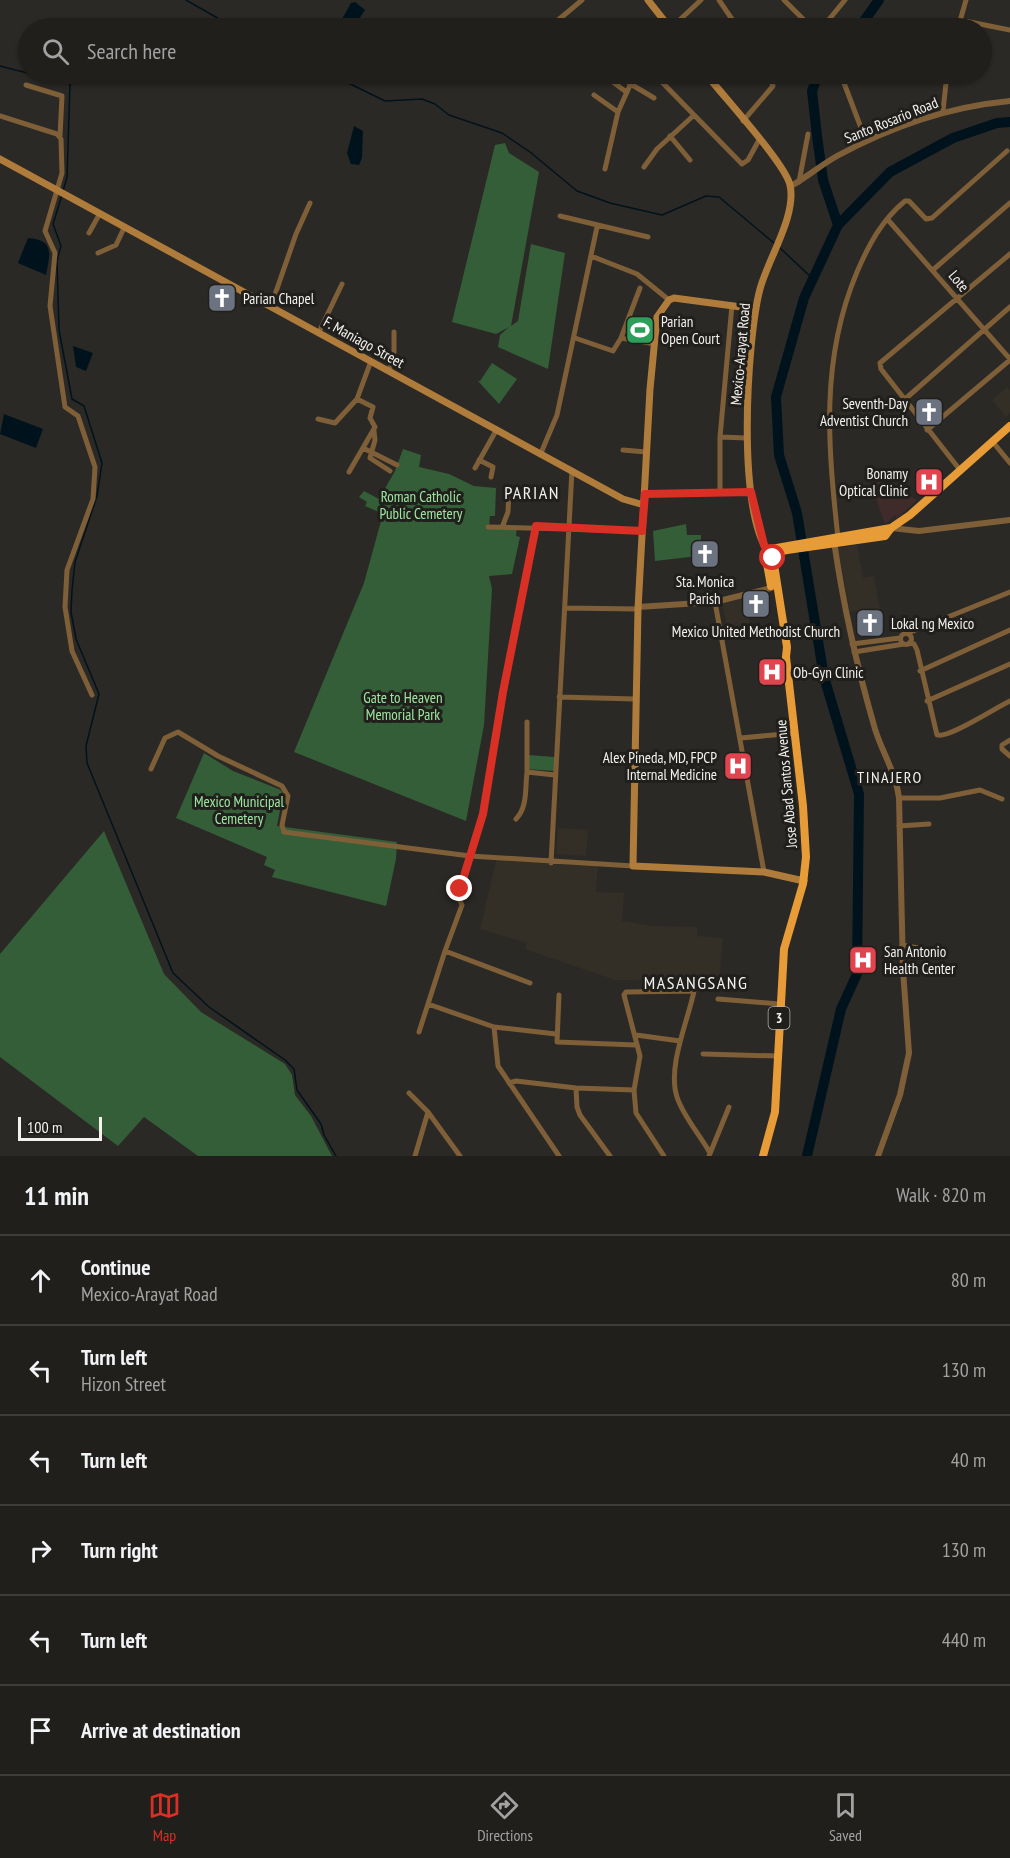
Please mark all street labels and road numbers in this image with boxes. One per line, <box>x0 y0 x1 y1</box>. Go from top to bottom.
street label: Santo Rosario Road <box>841 93 941 147</box>
street label: Lote <box>945 266 973 296</box>
street label: Mexico-Arayat Road <box>726 302 754 406</box>
street label: F. Maniago Street <box>320 312 408 372</box>
street label: Jose Abad Santos Avenue <box>771 719 801 850</box>
road number: 3 <box>768 1007 790 1029</box>

